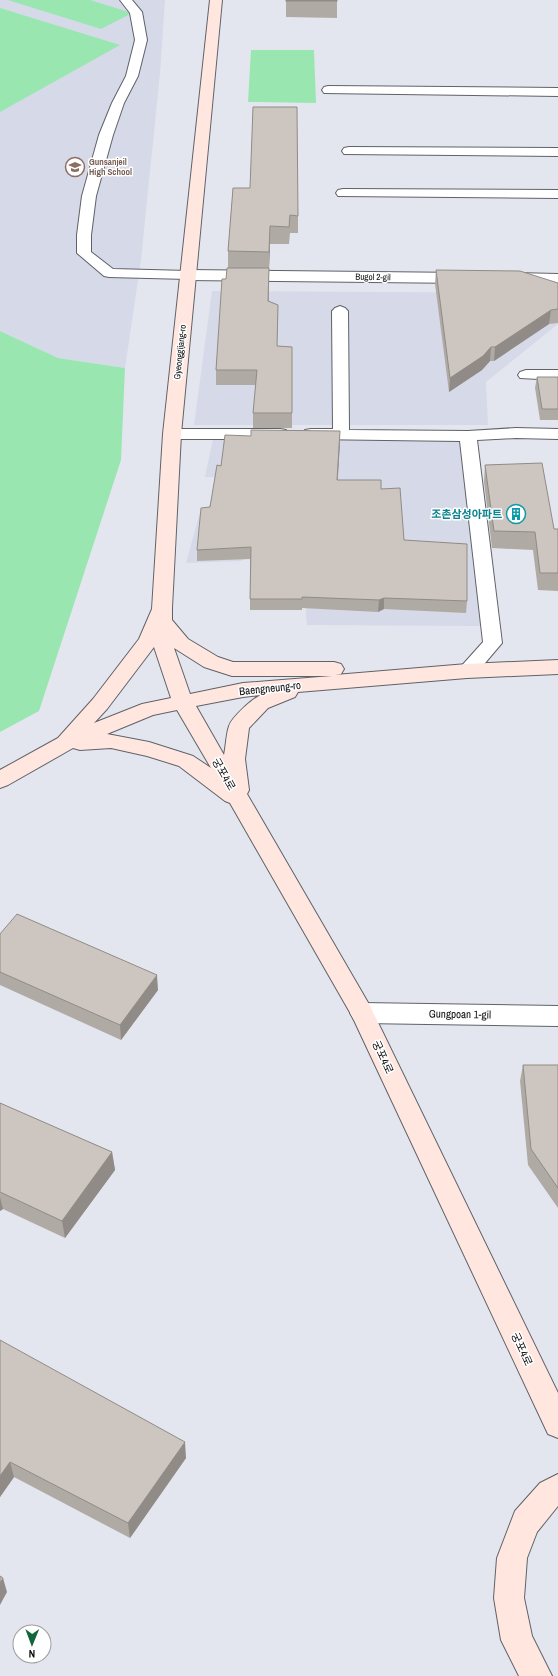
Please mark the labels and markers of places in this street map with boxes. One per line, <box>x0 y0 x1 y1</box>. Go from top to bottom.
school or university icon: Gunsanjeil High School <box>64 156 86 178</box>
place label: Gunsanjeil High School <box>89 156 132 178</box>
building icon: 조촌삼성아파트 <box>505 503 527 525</box>
place label: 조촌삼성아파트 <box>431 507 502 521</box>

